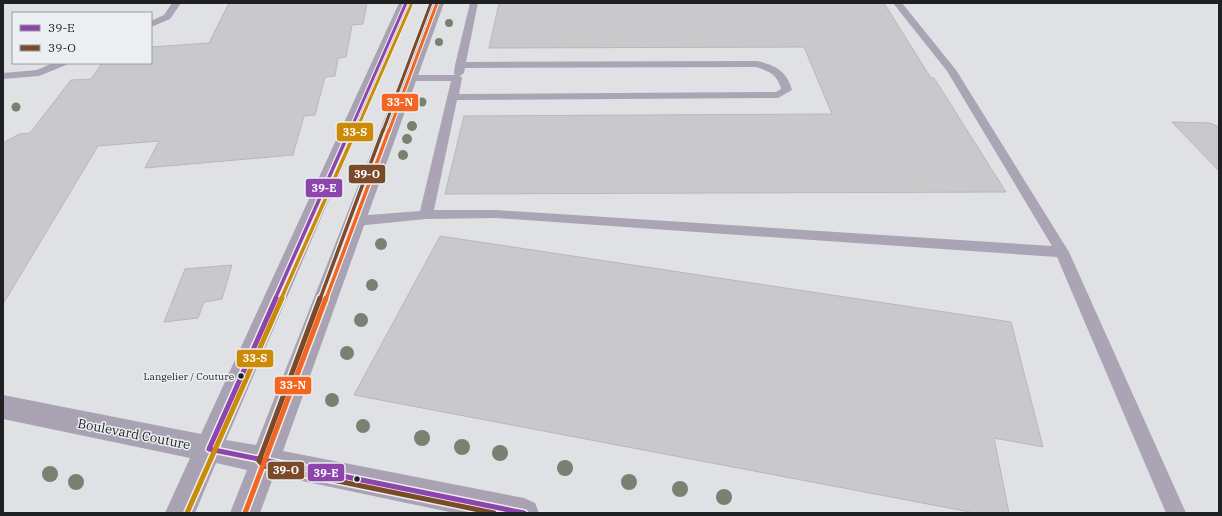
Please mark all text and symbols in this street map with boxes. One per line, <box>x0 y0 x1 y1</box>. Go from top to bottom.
legend <box>12 12 152 64</box>
text: 39-E <box>48 20 75 35</box>
text: 39-O <box>48 40 76 55</box>
line badge: 33-N <box>381 93 419 112</box>
text: 33-N <box>387 95 413 109</box>
line badge: 33-S <box>336 122 374 142</box>
text: 33-S <box>343 125 367 139</box>
line badge: 39-O <box>348 164 386 184</box>
text: 39-O <box>354 167 380 181</box>
line badge: 39-E <box>305 178 343 198</box>
text: 39-E <box>312 181 336 195</box>
line badge: 33-S <box>236 349 274 368</box>
text: 33-S <box>243 351 267 365</box>
place label: Langelier / Couture <box>144 370 234 383</box>
marker: Langelier / Couture <box>236 371 246 381</box>
line badge: 33-N <box>274 376 312 395</box>
text: 33-N <box>280 378 306 392</box>
street label: Boulevard Couture <box>76 415 192 453</box>
line badge: 39-O <box>267 461 305 480</box>
text: 39-O <box>273 463 299 477</box>
line badge: 39-E <box>307 463 345 482</box>
text: 39-E <box>314 466 338 480</box>
unlabelled marker <box>352 474 362 484</box>

